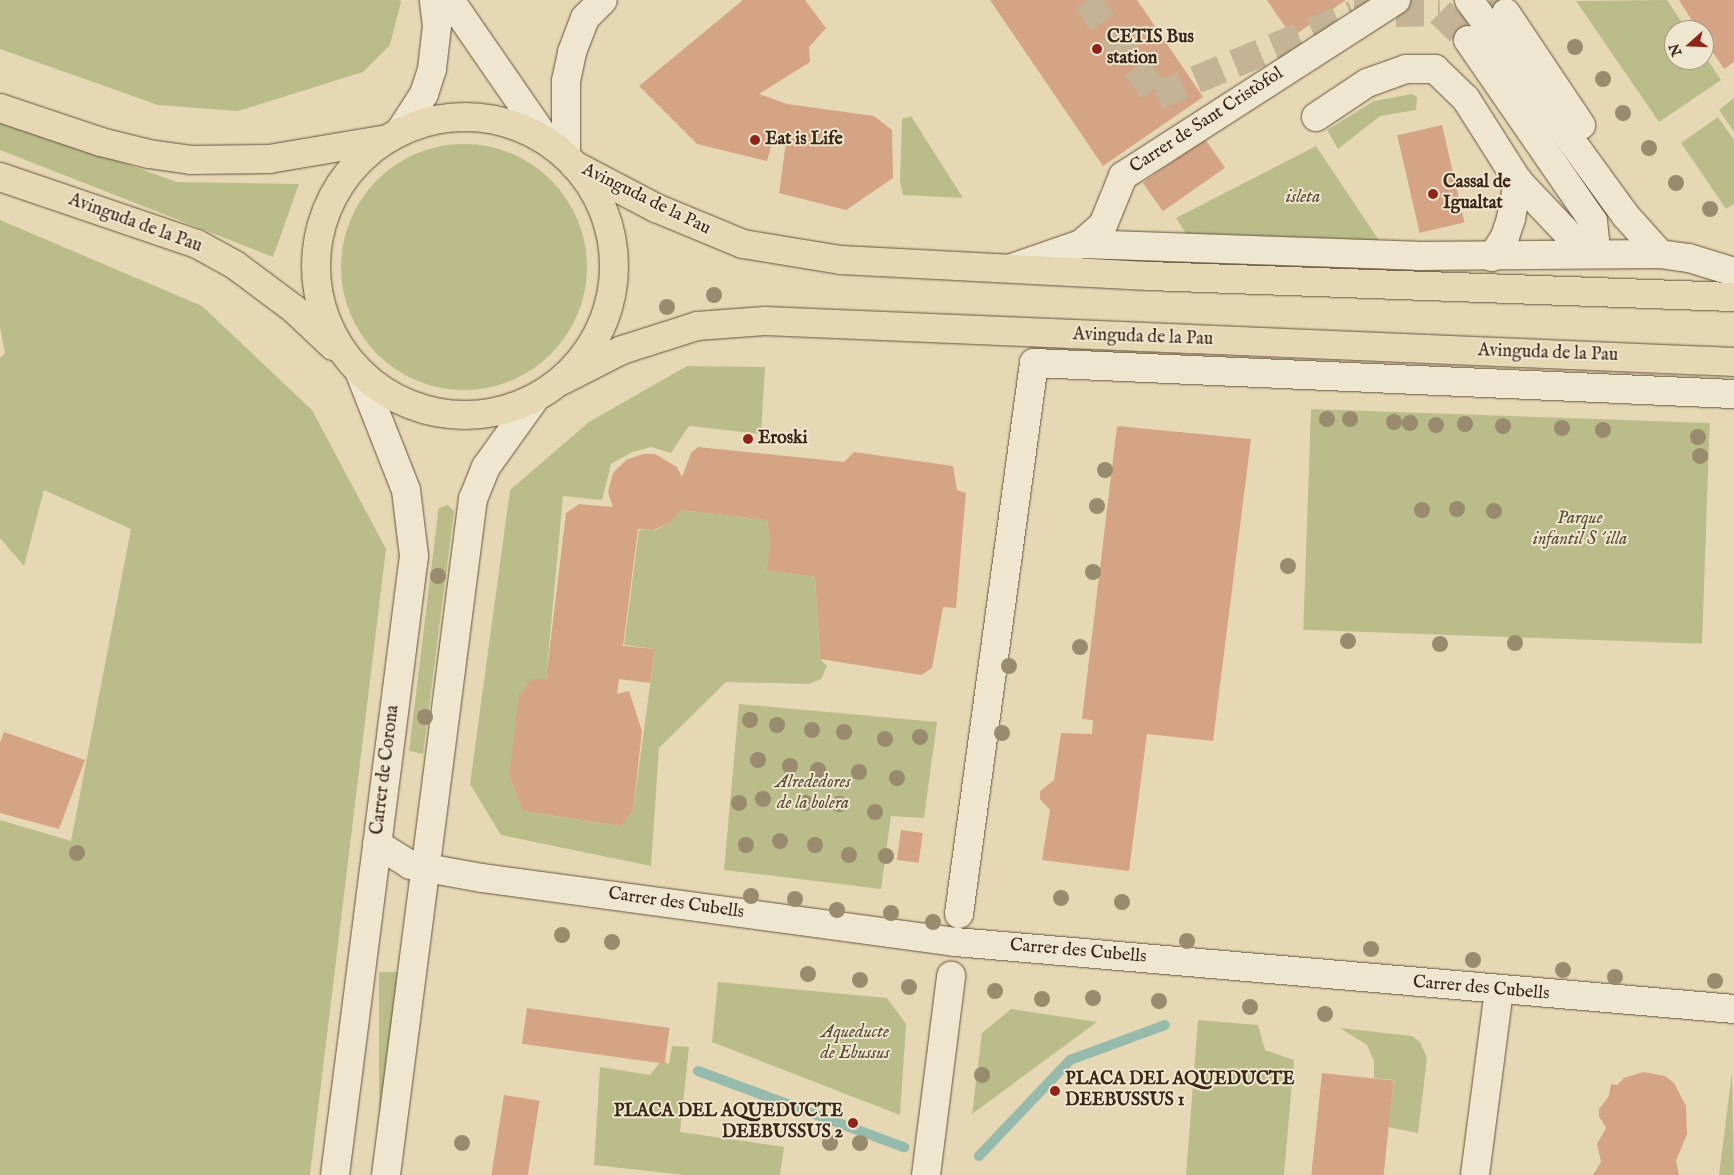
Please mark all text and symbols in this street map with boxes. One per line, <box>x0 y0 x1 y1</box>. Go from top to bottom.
north arrow <box>1664 20 1714 70</box>
place label: CETIS Bus station <box>1107 28 1194 70</box>
text: N <box>1665 41 1686 59</box>
marker: CETIS Bus station <box>1091 43 1103 55</box>
street label: Carrer de Sant Cristòfol <box>1126 63 1288 179</box>
place label: Eat is Life <box>765 129 843 151</box>
marker: Eat is Life <box>749 134 761 146</box>
street label: Avinguda de la Pau <box>578 160 714 240</box>
place label: Cassal de Igualtat <box>1443 173 1511 215</box>
park label: isleta <box>1286 187 1320 209</box>
marker: Cassal de Igualtat <box>1427 188 1439 200</box>
street label: Avinguda de la Pau <box>65 190 205 258</box>
street label: Avinguda de la Pau <box>1072 325 1214 351</box>
street label: Avinguda de la Pau <box>1477 341 1619 367</box>
place label: Eroski <box>758 428 808 450</box>
marker: Eroski <box>742 433 754 445</box>
park label: Parque infantil S´illa <box>1533 509 1627 552</box>
street label: Carrer de Corona <box>367 704 405 836</box>
park label: Alrededores de la bolera <box>775 773 851 816</box>
street label: Carrer des Cubells <box>607 884 745 924</box>
street label: Carrer des Cubells <box>1009 935 1147 969</box>
street label: Carrer des Cubells <box>1412 972 1550 1006</box>
park label: Aqueducte de Ebussus <box>820 1023 890 1066</box>
place label: PLACA DEL AQUEDUCTE DEEBUSSUS 1 <box>1065 1070 1294 1112</box>
marker: PLACA DEL AQUEDUCTE DEEBUSSUS 1 <box>1049 1085 1061 1097</box>
place label: PLACA DEL AQUEDUCTE DEEBUSSUS 2 <box>614 1102 843 1144</box>
marker: PLACA DEL AQUEDUCTE DEEBUSSUS 2 <box>847 1117 859 1129</box>

